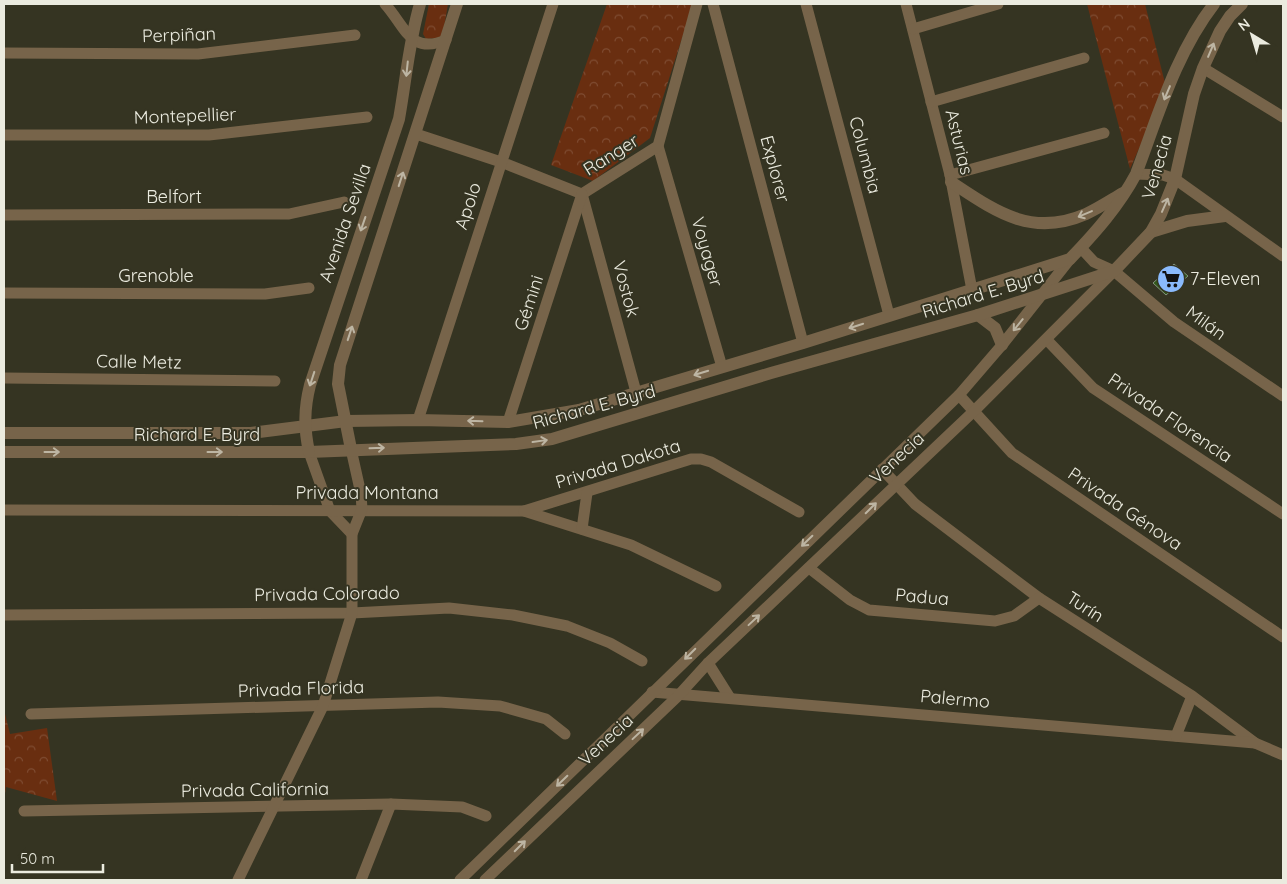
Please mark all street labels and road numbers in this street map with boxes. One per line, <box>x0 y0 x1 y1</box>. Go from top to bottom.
street label: Perpiñan <box>142 22 216 47</box>
street label: Montepellier <box>133 102 237 129</box>
street label: Asturias <box>940 107 979 177</box>
street label: Columbia <box>844 114 887 196</box>
street label: Ranger <box>579 129 643 181</box>
street label: Venecia <box>1136 132 1177 202</box>
street label: Explorer <box>756 133 795 205</box>
street label: Avenida Sevilla <box>313 160 376 285</box>
street label: Apolo <box>449 179 486 232</box>
street label: Belfort <box>146 185 202 208</box>
street label: Voyager <box>687 214 728 289</box>
street label: Vostok <box>608 258 645 320</box>
street label: Grenoble <box>118 264 194 287</box>
street label: Richard E. Byrd <box>919 264 1047 323</box>
street label: Gémini <box>509 272 548 334</box>
street label: Milán <box>1182 300 1231 345</box>
street label: Calle Metz <box>96 349 182 374</box>
street label: Privada Florencia <box>1104 368 1237 468</box>
street label: Richard E. Byrd <box>530 379 658 434</box>
street label: Richard E. Byrd <box>134 423 260 446</box>
street label: Venecia <box>865 427 929 489</box>
street label: Privada Dakota <box>553 434 683 493</box>
street label: Privada Génova <box>1064 462 1187 555</box>
street label: Privada Montana <box>295 481 439 504</box>
street label: Privada Colorado <box>254 581 400 606</box>
street label: Padua <box>894 583 950 610</box>
street label: Turín <box>1062 586 1108 627</box>
street label: Privada Florida <box>237 675 364 702</box>
street label: Palermo <box>919 684 991 713</box>
street label: Venecia <box>574 709 638 771</box>
street label: Privada California <box>181 777 329 802</box>

